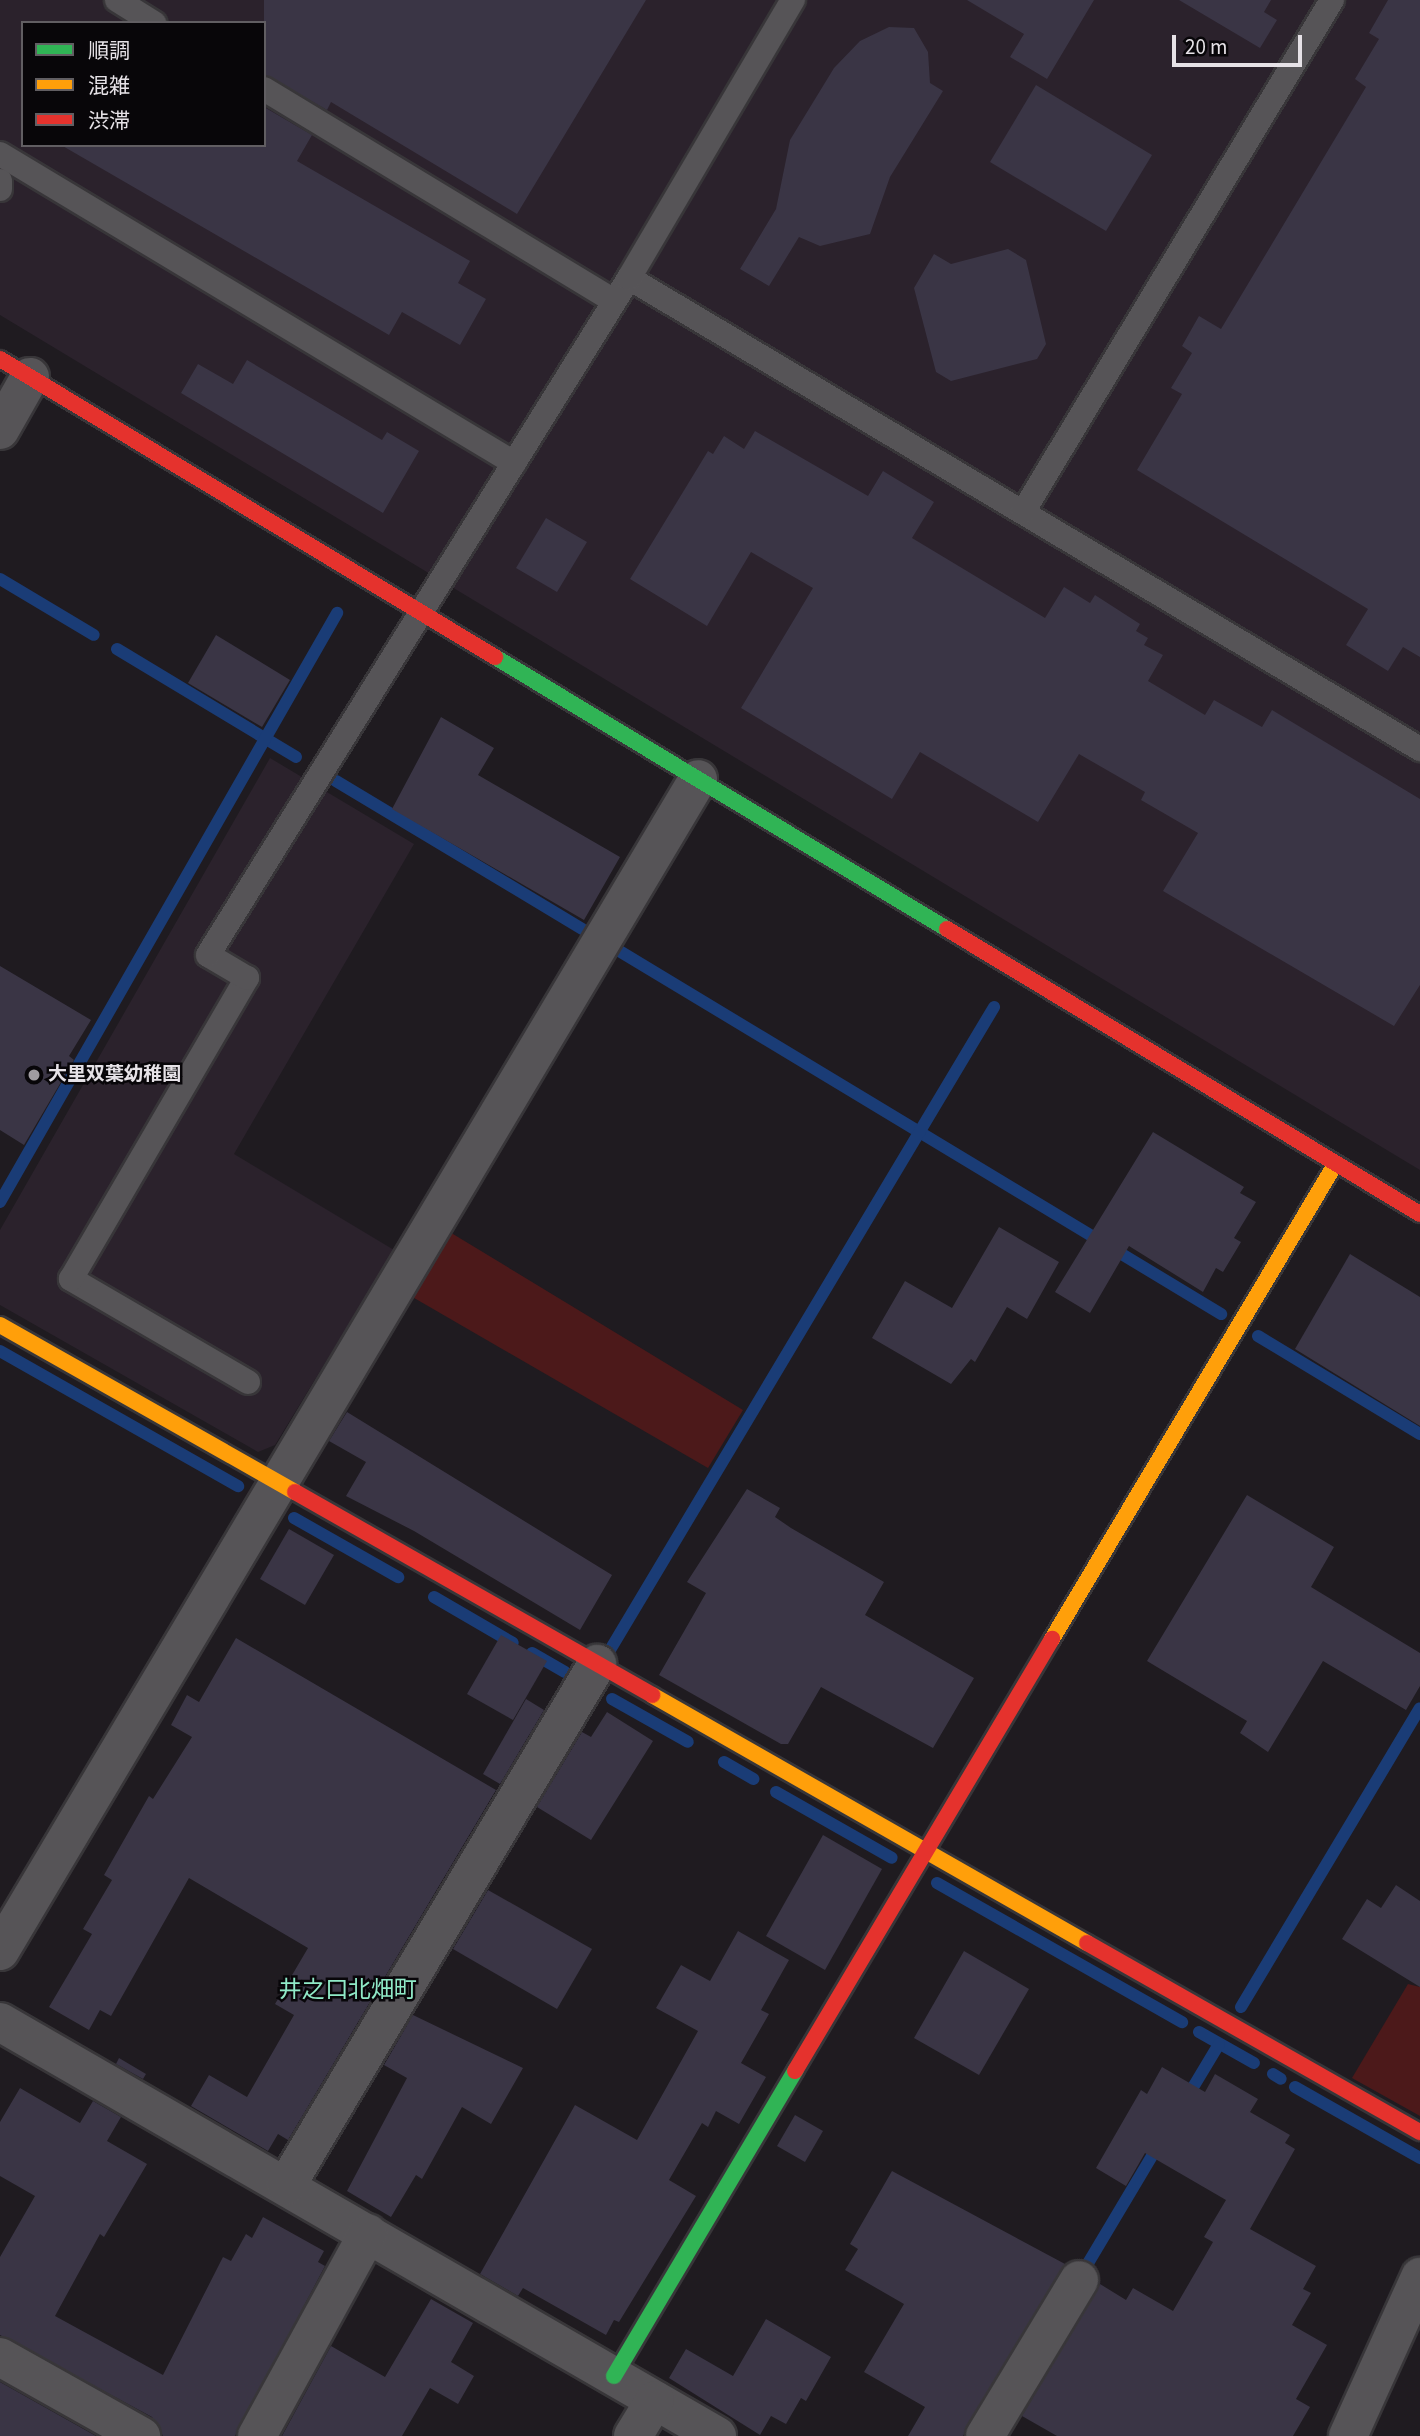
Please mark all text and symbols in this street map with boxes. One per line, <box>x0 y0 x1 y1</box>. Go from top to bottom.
legend <box>21 21 266 147</box>
scale bar <box>1175 21 1304 65</box>
text: 20 m <box>1185 32 1227 62</box>
text: 順調 <box>88 36 130 66</box>
text: 混雑 <box>88 71 130 101</box>
text: 渋滞 <box>88 106 130 136</box>
place label: 大里双葉幼稚園 <box>48 1064 181 1086</box>
marker: 大里双葉幼稚園 <box>26 1067 42 1083</box>
district label: 井之口北畑町 <box>279 1976 417 2004</box>

